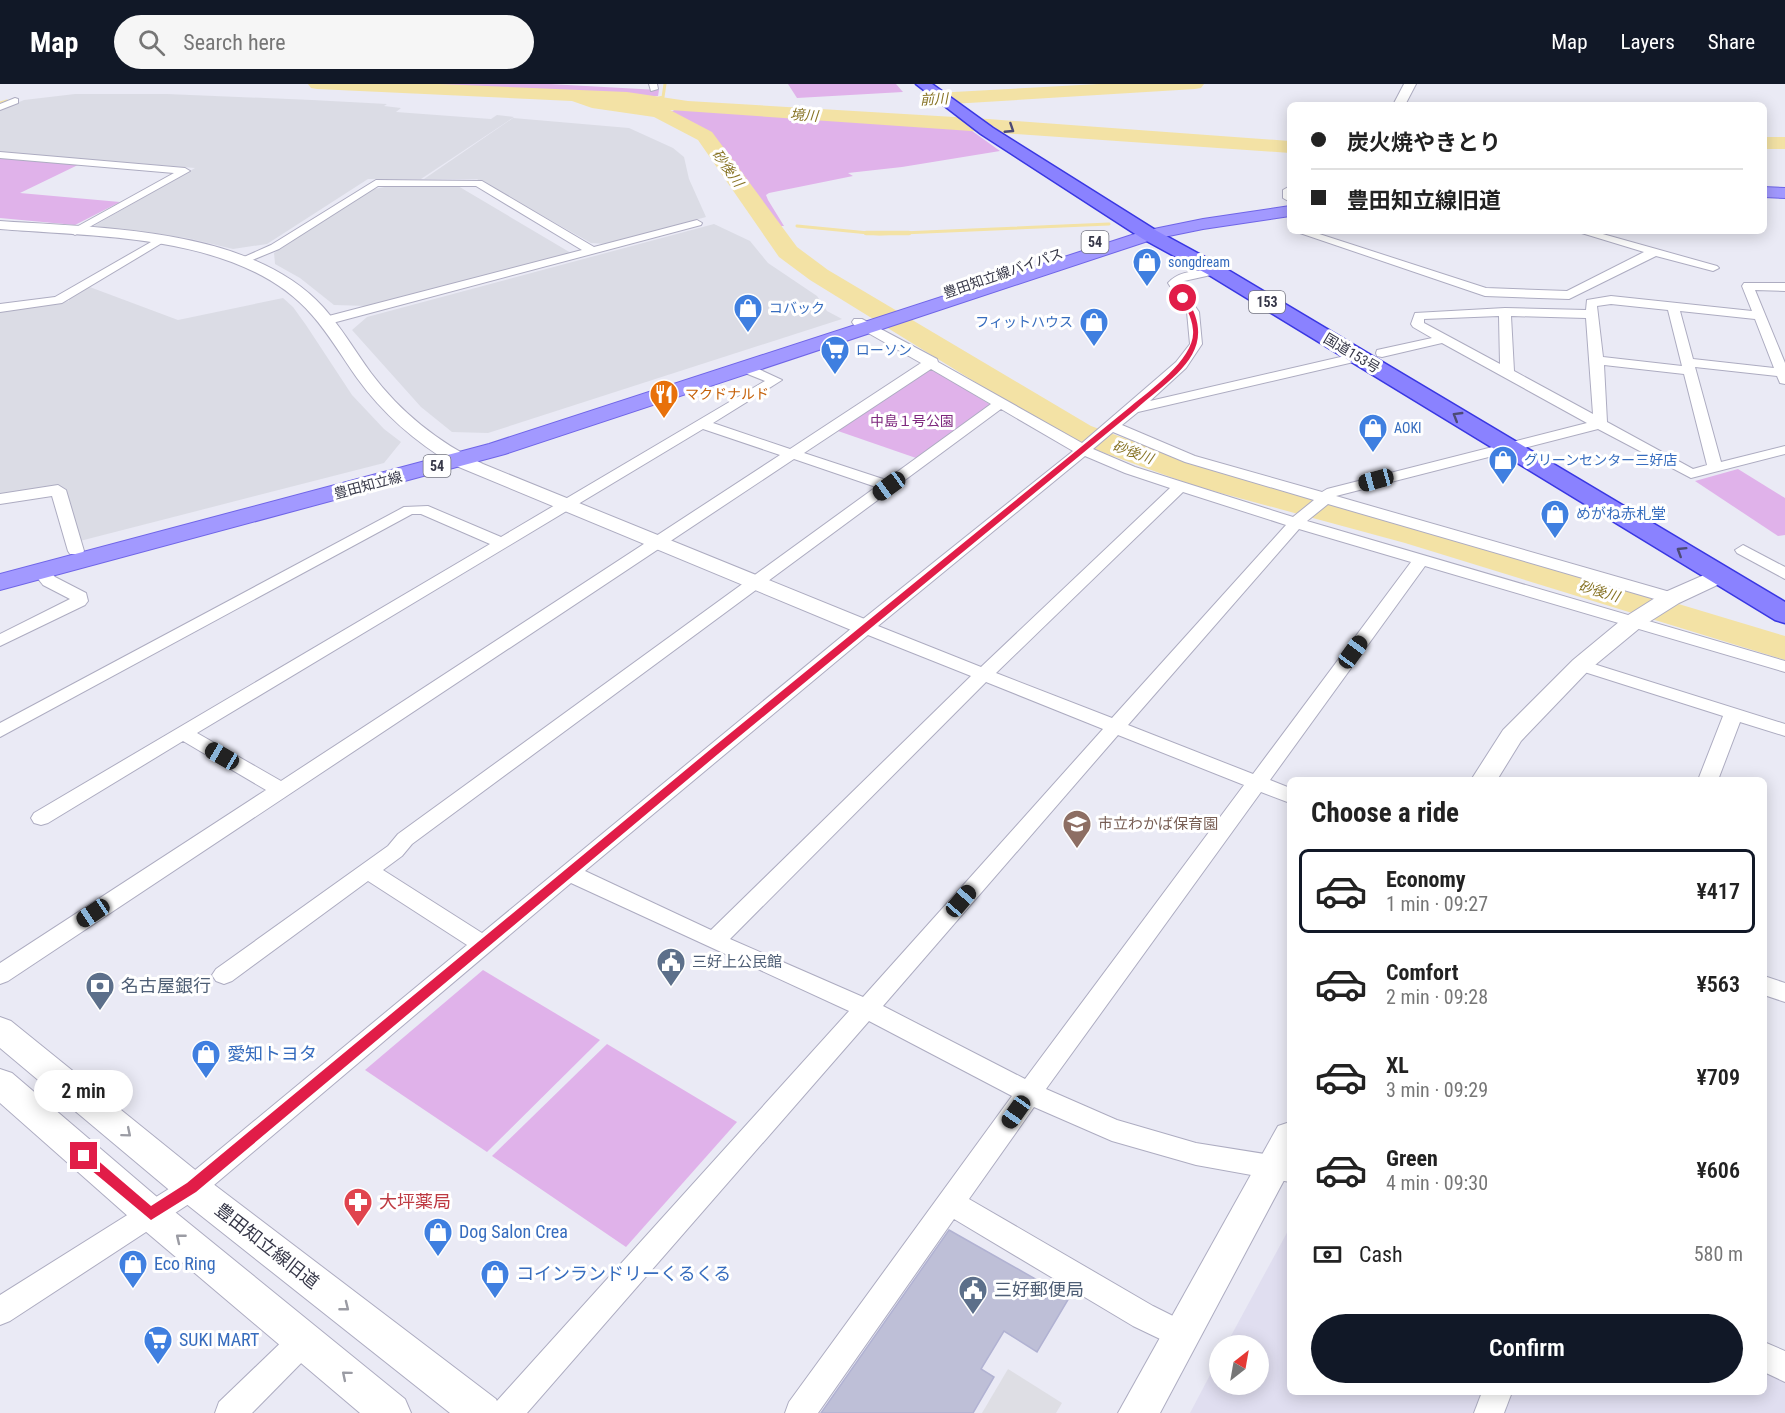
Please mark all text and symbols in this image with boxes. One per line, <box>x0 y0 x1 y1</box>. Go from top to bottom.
search box <box>114 15 534 69</box>
text: Map <box>30 26 78 59</box>
icon: search <box>135 26 168 59</box>
text: Search here <box>183 30 286 55</box>
text: Map <box>1551 30 1588 54</box>
text: Layers <box>1621 30 1675 54</box>
text: Share <box>1708 30 1755 54</box>
water label: 前川 <box>920 90 950 108</box>
water label: 境川 <box>789 106 821 124</box>
one-way arrow <box>1003 121 1014 132</box>
text: 炭火焼やきとり <box>1347 130 1501 155</box>
water label: 砂後川 <box>709 146 748 191</box>
text: 豊田知立線旧道 <box>1347 188 1501 213</box>
road number: 54 <box>1082 231 1108 253</box>
street label: 豊田知立線バイパス <box>941 245 1065 301</box>
shop icon: songdream <box>1131 246 1163 288</box>
place label: songdream <box>1168 254 1230 270</box>
route start <box>1169 284 1196 311</box>
road number: 153 <box>1249 291 1285 313</box>
shop icon: コバック <box>732 292 764 334</box>
place label: コバック <box>769 300 825 316</box>
shop icon: フィットハウス <box>1078 306 1110 348</box>
place label: フィットハウス <box>975 314 1073 330</box>
street label: 国道153号 <box>1321 330 1383 376</box>
supermarket icon: ローソン <box>819 334 851 376</box>
place label: ローソン <box>856 342 912 358</box>
restaurant icon: マクドナルド <box>648 378 680 420</box>
place label: マクドナルド <box>685 386 769 402</box>
one-way arrow <box>1453 411 1463 423</box>
shop icon: AOKI <box>1357 412 1389 454</box>
park label: 中島１号公園 <box>870 413 954 429</box>
place label: AOKI <box>1394 420 1422 436</box>
water label: 砂後川 <box>1111 437 1157 467</box>
shop icon: グリーンセンター三好店 <box>1487 444 1519 486</box>
place label: グリーンセンター三好店 <box>1524 452 1677 468</box>
road number: 54 <box>424 455 450 477</box>
car <box>1356 467 1396 493</box>
street label: 豊田知立線 <box>332 468 404 502</box>
car <box>869 468 909 504</box>
shop icon: めがね赤札堂 <box>1539 498 1571 540</box>
place label: めがね赤札堂 <box>1576 505 1666 523</box>
one-way arrow <box>1677 546 1687 558</box>
water label: 砂後川 <box>1577 577 1623 605</box>
car <box>1335 632 1371 672</box>
car <box>202 739 242 773</box>
text: Choose a ride <box>1311 797 1459 829</box>
school or university icon: 市立わかば保育園 <box>1061 808 1093 850</box>
place label: 市立わかば保育園 <box>1098 815 1218 833</box>
icon: car <box>1314 864 1368 918</box>
text: Economy <box>1386 867 1466 892</box>
text: ¥417 <box>1696 879 1740 904</box>
car <box>942 882 980 920</box>
text: 1 min · 09:27 <box>1386 892 1488 916</box>
car <box>73 895 113 931</box>
public building icon: 三好上公民館 <box>655 946 687 988</box>
place label: 三好上公民館 <box>692 953 782 971</box>
icon: car <box>1314 957 1368 1011</box>
text: Comfort <box>1386 960 1459 985</box>
bank icon: 名古屋銀行 <box>84 970 116 1012</box>
text: ¥563 <box>1696 972 1740 997</box>
place label: 名古屋銀行 <box>121 975 211 996</box>
text: 2 min · 09:28 <box>1386 985 1488 1009</box>
shop icon: 愛知トヨタ <box>190 1038 222 1080</box>
place label: 愛知トヨタ <box>227 1043 317 1064</box>
icon: car <box>1314 1050 1368 1104</box>
text: XL <box>1386 1053 1409 1078</box>
text: ¥709 <box>1696 1065 1740 1090</box>
callout: 2 min <box>34 1069 134 1111</box>
text: 3 min · 09:29 <box>1386 1078 1488 1102</box>
text: 2 min <box>61 1079 106 1103</box>
car <box>998 1092 1034 1132</box>
one-way arrow <box>120 1126 131 1137</box>
route end <box>70 1142 97 1169</box>
icon: car <box>1314 1143 1368 1197</box>
text: Green <box>1386 1146 1438 1171</box>
text: ¥606 <box>1696 1158 1740 1183</box>
text: 4 min · 09:30 <box>1386 1171 1488 1195</box>
pharmacy icon: 大坪薬局 <box>342 1186 374 1228</box>
place label: 大坪薬局 <box>379 1191 451 1212</box>
street label: 豊田知立線旧道 <box>211 1199 323 1293</box>
shop icon: Dog Salon Crea <box>422 1216 454 1258</box>
place label: Dog Salon Crea <box>459 1221 568 1242</box>
one-way arrow <box>176 1234 187 1245</box>
icon: cash <box>1311 1238 1344 1271</box>
text: Cash <box>1359 1242 1403 1267</box>
text: 580 m <box>1694 1242 1743 1266</box>
shop icon: Eco Ring <box>117 1248 149 1290</box>
place label: Eco Ring <box>154 1253 216 1274</box>
shop icon: コインランドリーくるくる <box>479 1258 511 1300</box>
place label: コインランドリーくるくる <box>516 1263 731 1284</box>
public building icon: 三好郵便局 <box>957 1274 989 1316</box>
place label: 三好郵便局 <box>994 1279 1084 1300</box>
one-way arrow <box>338 1299 349 1310</box>
button: Confirm <box>1311 1314 1743 1383</box>
supermarket icon: SUKI MART <box>142 1324 174 1366</box>
place label: SUKI MART <box>179 1329 259 1350</box>
north arrow <box>1209 1335 1269 1395</box>
map controls <box>1209 1335 1269 1395</box>
one-way arrow <box>342 1372 353 1383</box>

